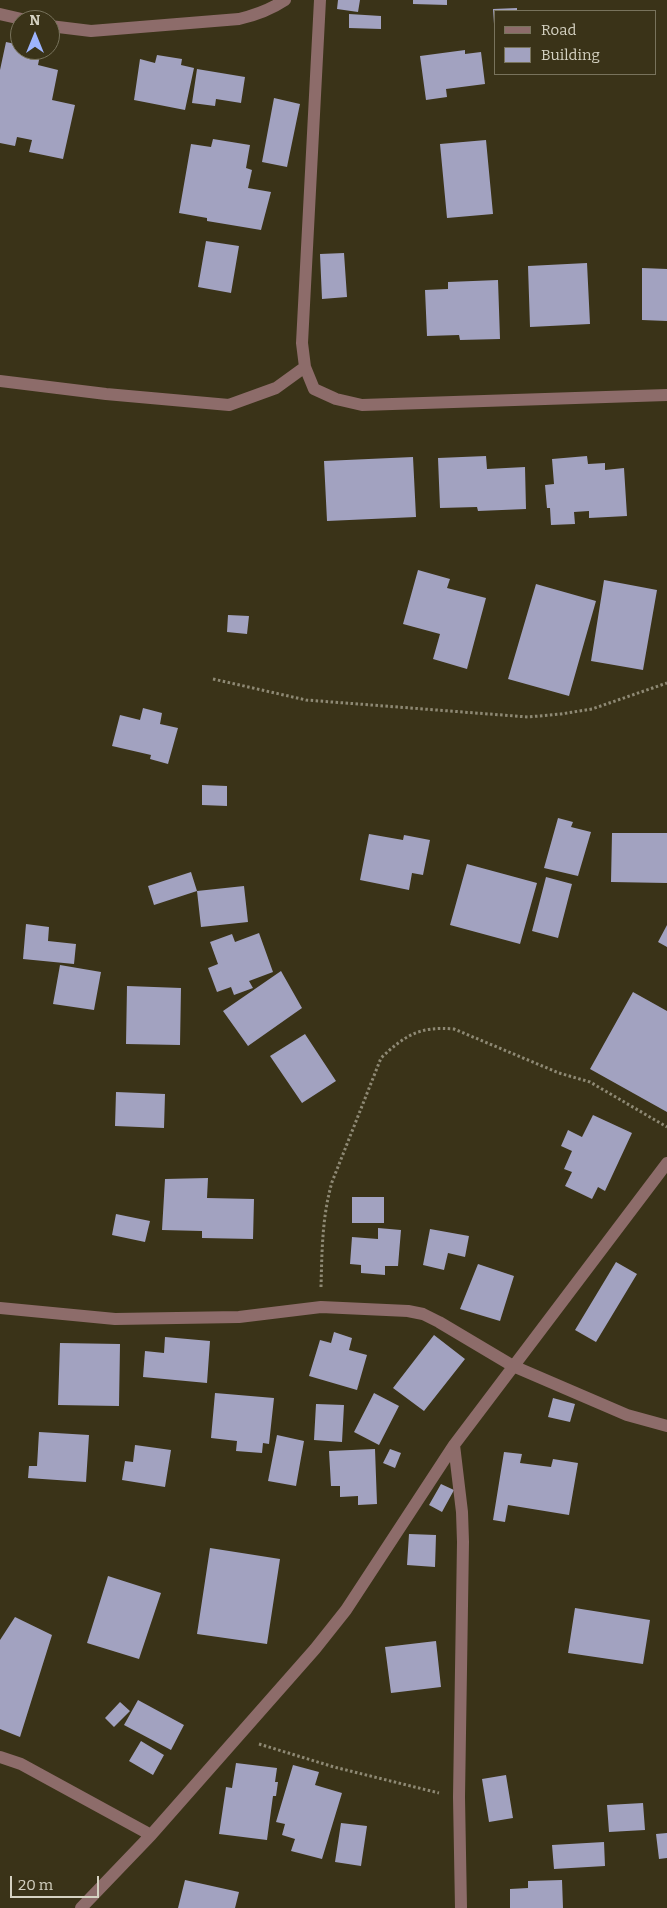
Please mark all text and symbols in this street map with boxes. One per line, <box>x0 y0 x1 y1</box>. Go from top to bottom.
north arrow <box>10 10 60 60</box>
legend <box>494 10 657 75</box>
text: N <box>30 12 40 29</box>
text: Road <box>541 21 576 39</box>
text: Building <box>541 46 600 64</box>
scale bar <box>12 1866 101 1898</box>
text: 20 m <box>18 1876 53 1894</box>

